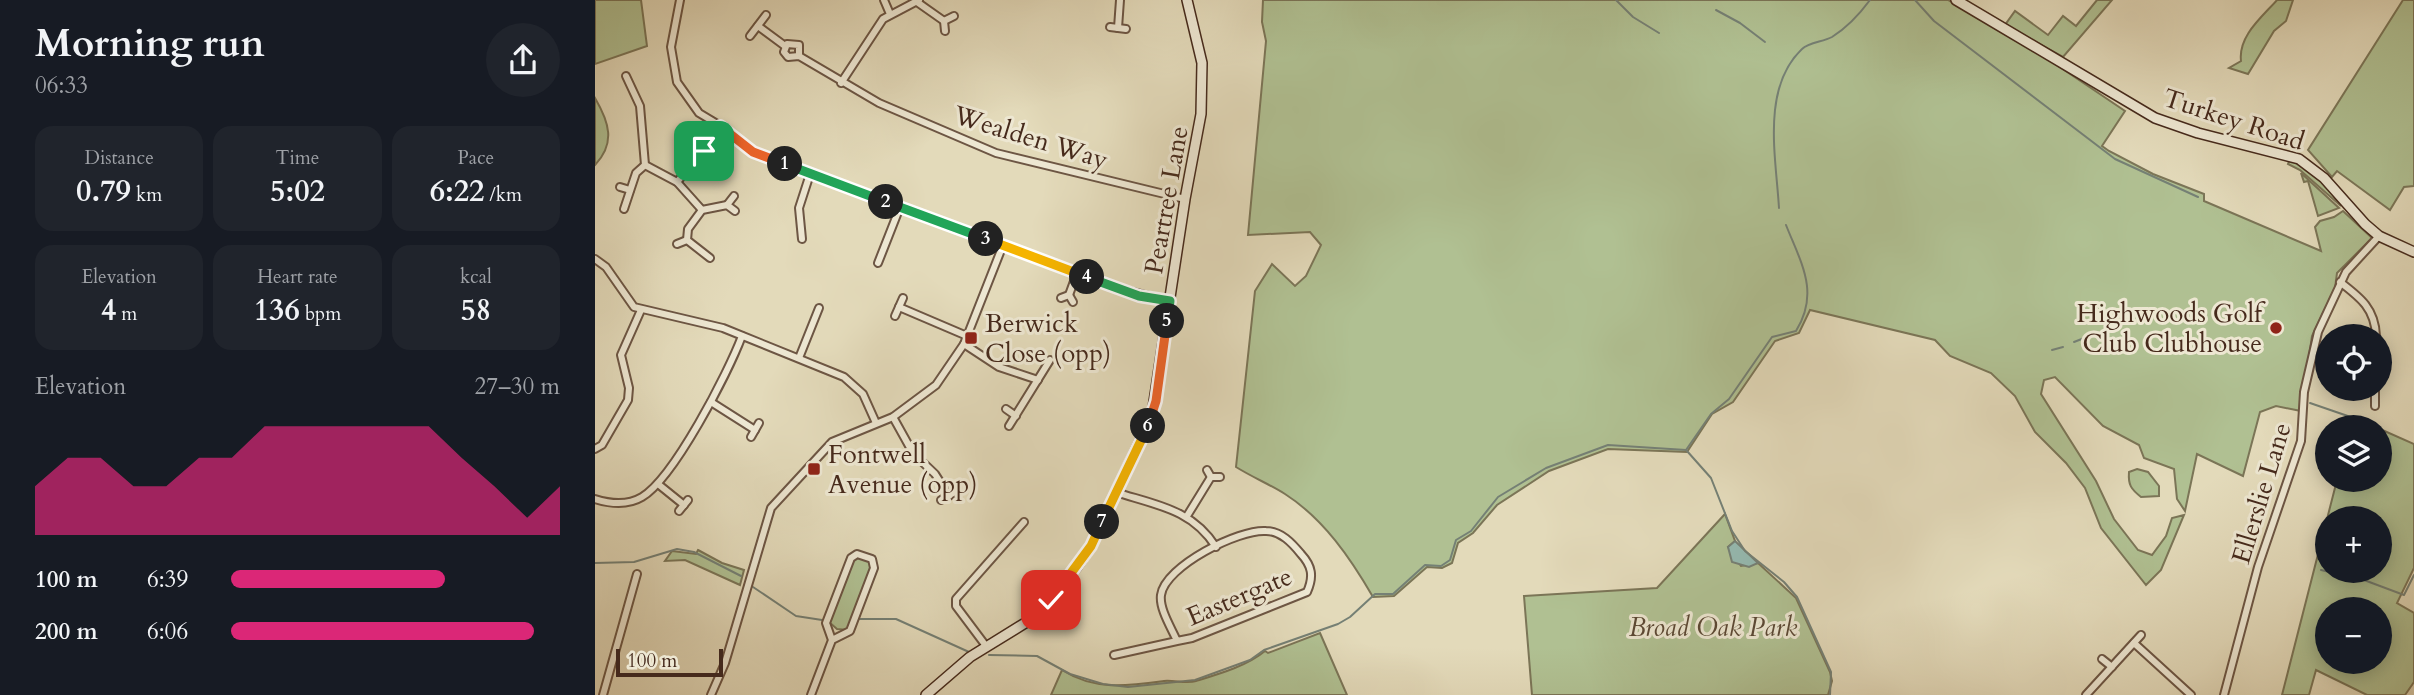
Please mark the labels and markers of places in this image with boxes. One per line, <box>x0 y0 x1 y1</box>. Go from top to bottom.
pin <box>674 121 734 181</box>
pin: 1 <box>767 146 803 182</box>
pin: 2 <box>869 184 903 220</box>
pin: 3 <box>969 222 1003 256</box>
pin: 4 <box>1070 260 1105 294</box>
place label: Highwoods Golf Club Clubhouse <box>2076 296 2266 361</box>
pin: 5 <box>1149 304 1185 338</box>
place label: Berwick Close (opp) <box>985 306 1111 371</box>
marker: Highwoods Golf Club Clubhouse <box>2268 320 2284 336</box>
marker: Berwick Close (opp) <box>963 330 979 346</box>
pin: 6 <box>1131 408 1165 444</box>
place label: Fontwell Avenue (opp) <box>828 437 978 502</box>
marker: Fontwell Avenue (opp) <box>806 461 822 477</box>
pin: 7 <box>1085 504 1119 540</box>
pin <box>1021 570 1081 630</box>

